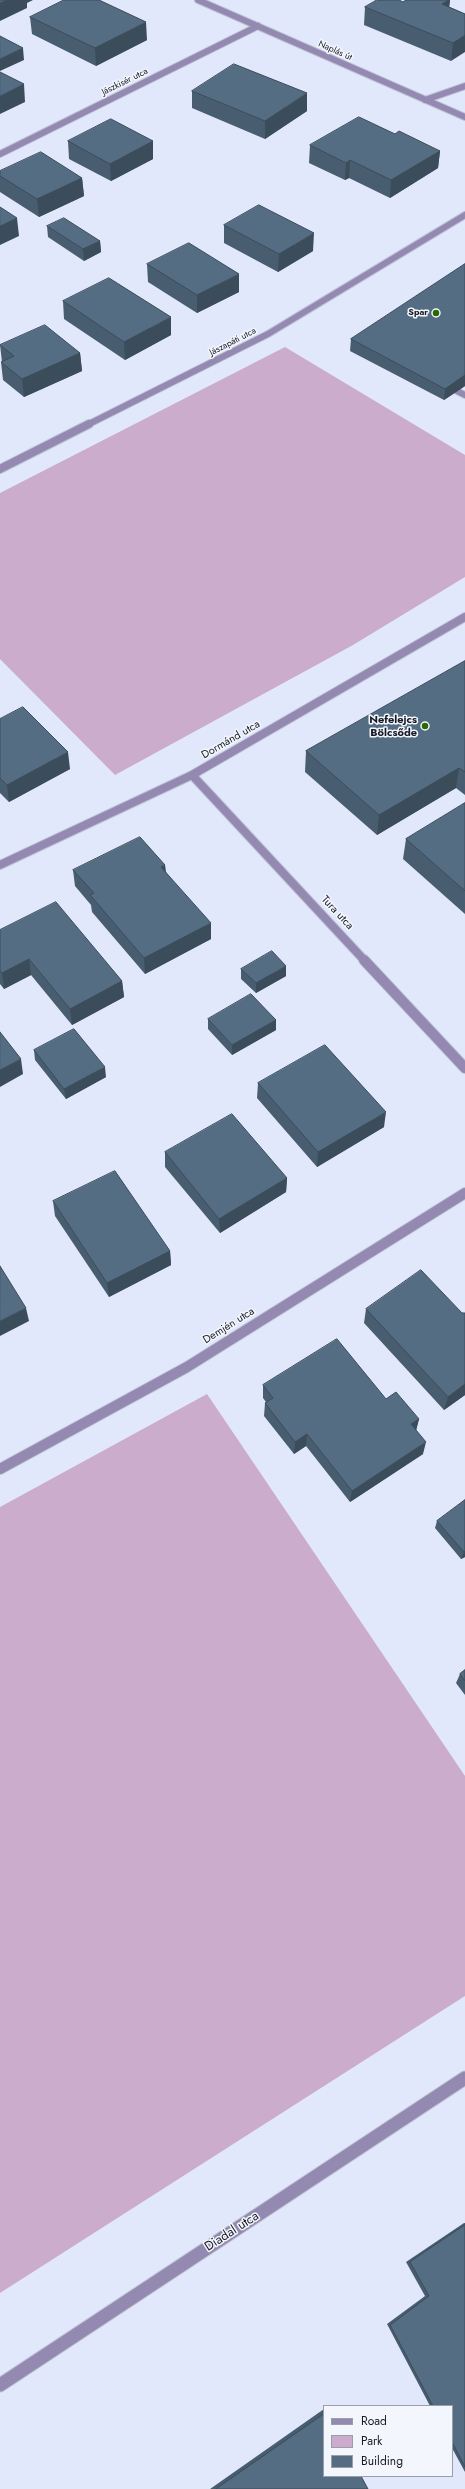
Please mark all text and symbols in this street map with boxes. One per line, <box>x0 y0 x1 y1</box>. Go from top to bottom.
street label: Naplás út <box>316 39 354 63</box>
street label: Jászkisér utca <box>100 66 150 98</box>
place label: Spar <box>408 308 428 318</box>
marker: Spar <box>431 308 441 318</box>
street label: Jászapáti utca <box>208 326 258 358</box>
place label: Nefelejcs Bölcsőde <box>369 713 417 739</box>
street label: Dormánd utca <box>199 718 263 762</box>
marker: Nefelejcs Bölcsőde <box>420 721 430 731</box>
street label: Tura utca <box>318 893 356 933</box>
street label: Demjén utca <box>201 1305 257 1347</box>
street label: Diadal utca <box>202 2209 262 2255</box>
legend <box>323 2405 453 2477</box>
text: Road <box>361 2412 387 2430</box>
text: Park <box>361 2432 382 2450</box>
text: Building <box>361 2452 403 2470</box>

